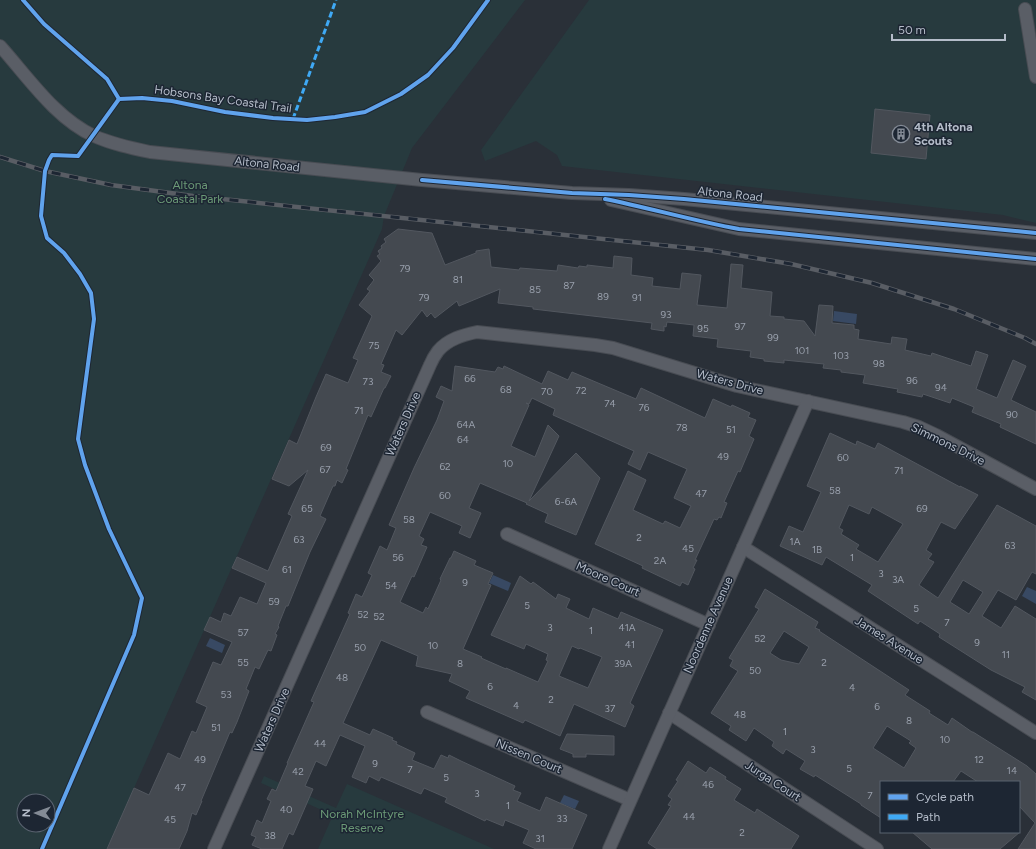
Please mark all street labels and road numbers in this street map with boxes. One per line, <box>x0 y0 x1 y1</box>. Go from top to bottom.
street label: Hobsons Bay Coastal Trail <box>153 82 293 116</box>
street label: Altona Road <box>234 154 300 174</box>
street label: Altona Road <box>697 184 763 204</box>
street label: Waters Drive <box>695 366 765 398</box>
street label: Waters Drive <box>383 389 424 458</box>
street label: Simmons Drive <box>909 420 988 468</box>
street label: Moore Court <box>574 559 643 600</box>
street label: Noordenne Avenue <box>680 574 736 676</box>
street label: James Avenue <box>852 613 926 667</box>
street label: Waters Drive <box>252 685 293 754</box>
street label: Nissen Court <box>494 736 565 776</box>
street label: Jurga Court <box>742 758 804 805</box>

